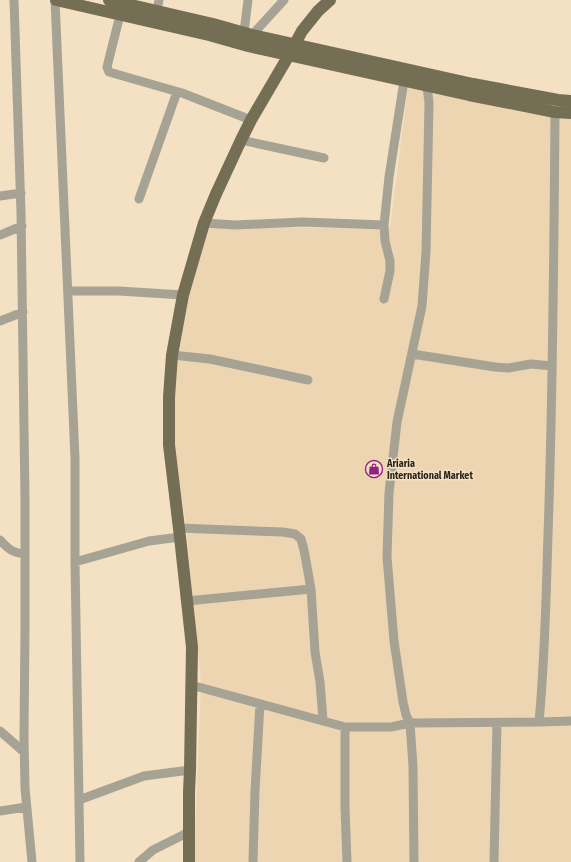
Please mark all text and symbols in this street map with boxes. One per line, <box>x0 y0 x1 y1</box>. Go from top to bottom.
place label: Ariaria International Market <box>386 458 473 482</box>
shop icon: Ariaria International Market <box>364 459 384 479</box>

